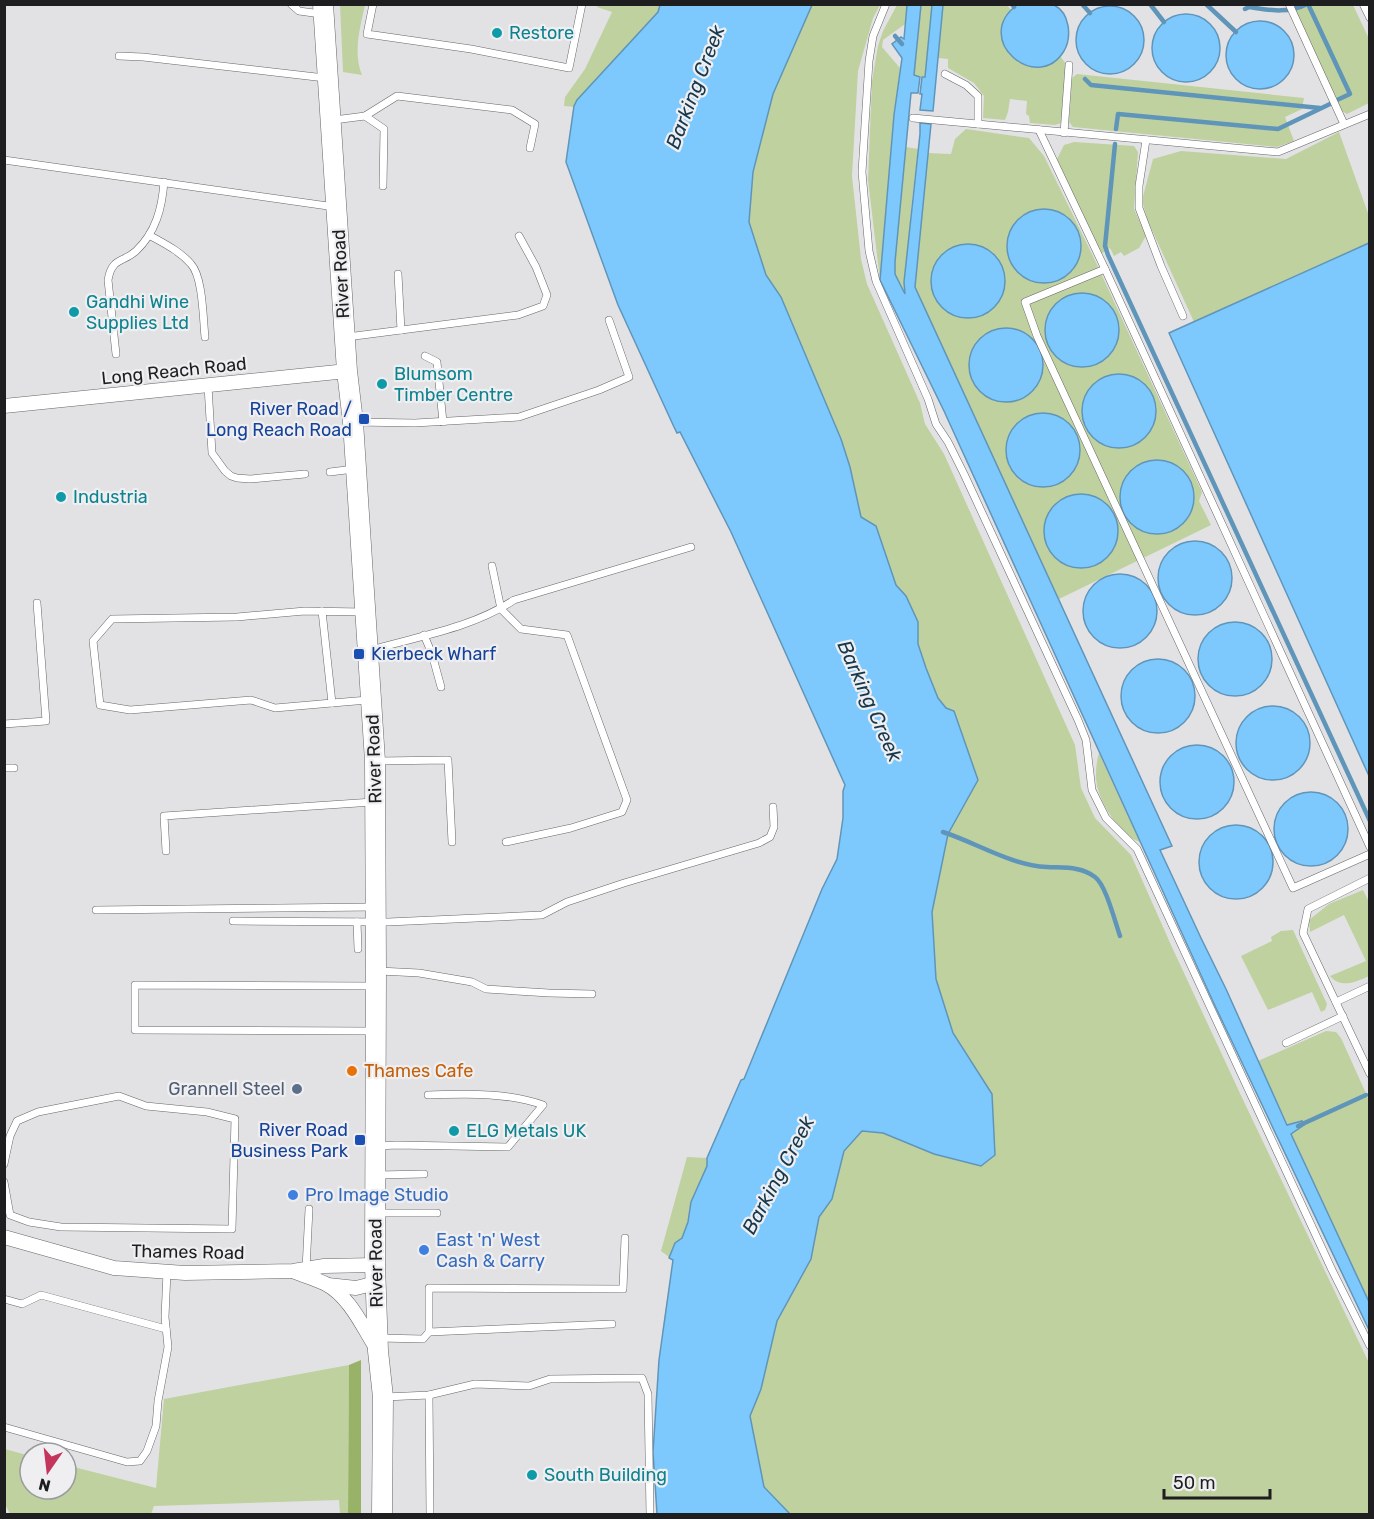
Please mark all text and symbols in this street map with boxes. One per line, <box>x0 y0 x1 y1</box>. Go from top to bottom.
water label: Barking Creek <box>660 21 730 152</box>
place label: Restore <box>509 22 574 44</box>
marker: Restore <box>490 26 504 40</box>
street label: River Road <box>328 229 354 319</box>
place label: Gandhi Wine Supplies Ltd <box>86 291 189 334</box>
marker: Gandhi Wine Supplies Ltd <box>67 305 81 319</box>
street label: Long Reach Road <box>100 352 248 390</box>
place label: Blumsom Timber Centre <box>394 363 513 406</box>
marker: Blumsom Timber Centre <box>375 377 389 391</box>
place label: River Road / Long Reach Road <box>206 398 352 441</box>
marker: River Road / Long Reach Road <box>357 412 371 426</box>
place label: Industria <box>73 486 148 508</box>
marker: Industria <box>54 490 68 504</box>
water label: Barking Creek <box>833 637 908 766</box>
place label: Kierbeck Wharf <box>371 643 496 665</box>
marker: Kierbeck Wharf <box>352 647 366 661</box>
street label: River Road <box>361 714 387 804</box>
place label: Thames Cafe <box>364 1060 473 1082</box>
marker: Thames Cafe <box>345 1064 359 1078</box>
place label: Grannell Steel <box>168 1078 285 1100</box>
marker: Grannell Steel <box>290 1082 304 1096</box>
water label: Barking Creek <box>737 1111 820 1238</box>
place label: River Road Business Park <box>230 1119 349 1162</box>
place label: ELG Metals UK <box>466 1120 586 1142</box>
marker: ELG Metals UK <box>447 1124 461 1138</box>
marker: River Road Business Park <box>353 1133 367 1147</box>
place label: Pro Image Studio <box>305 1184 449 1206</box>
marker: Pro Image Studio <box>286 1188 300 1202</box>
street label: River Road <box>364 1218 388 1308</box>
place label: East 'n' West Cash & Carry <box>436 1229 545 1272</box>
street label: Thames Road <box>131 1240 245 1264</box>
marker: East 'n' West Cash & Carry <box>417 1243 431 1257</box>
north arrow <box>18 1441 78 1501</box>
scale bar <box>1164 1462 1270 1500</box>
place label: South Building <box>544 1464 667 1486</box>
marker: South Building <box>525 1468 539 1482</box>
text: 50 m <box>1173 1472 1216 1494</box>
text: N <box>37 1474 52 1496</box>

